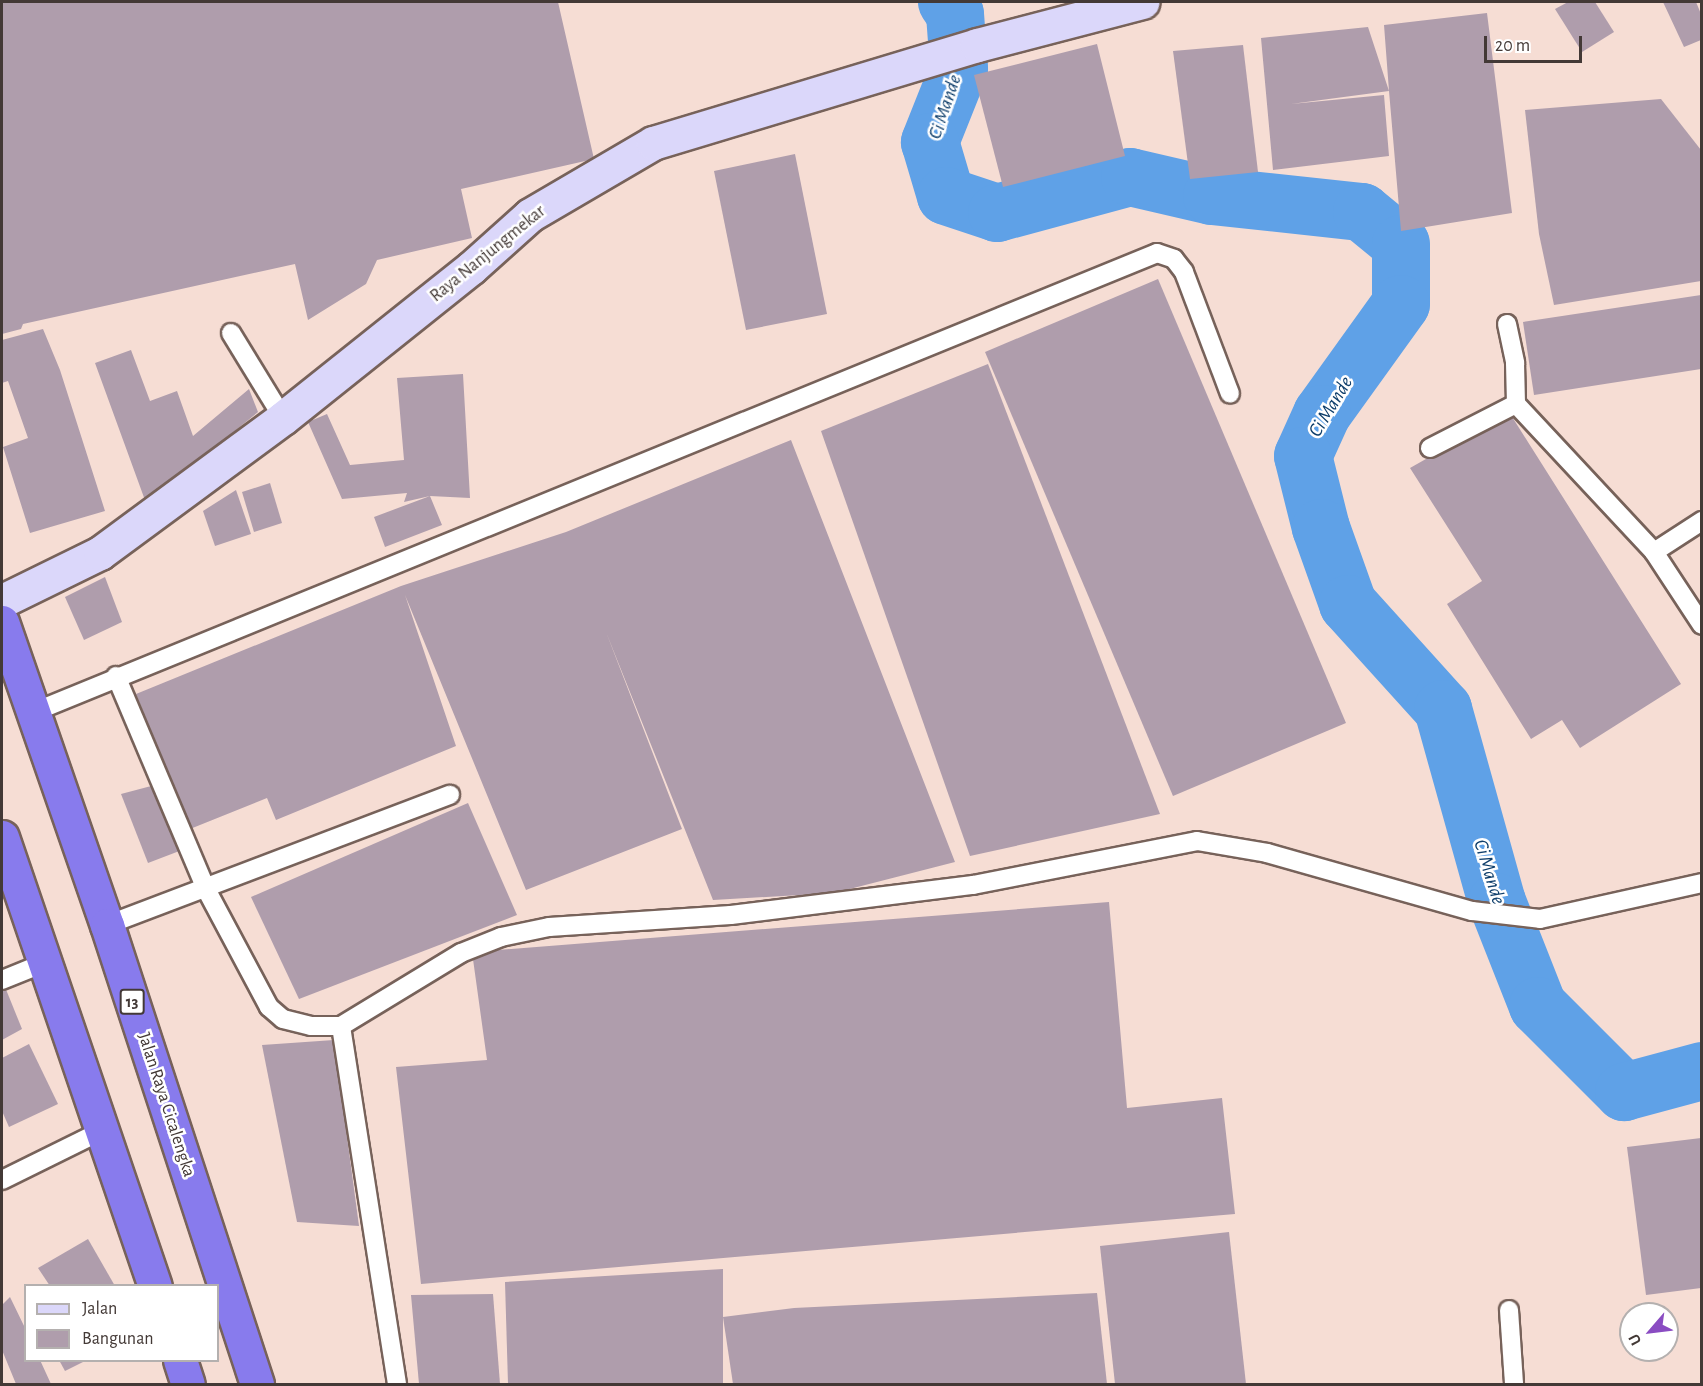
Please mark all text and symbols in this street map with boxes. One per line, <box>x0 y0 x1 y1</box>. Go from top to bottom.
scale bar <box>1487 24 1584 62</box>
text: 20 m <box>1495 37 1530 55</box>
water label: Ci Mande <box>923 72 967 142</box>
street label: Raya Nanjungmekar <box>426 201 550 307</box>
water label: Ci Mande <box>1304 372 1358 442</box>
water label: Ci Mande <box>1468 837 1510 907</box>
road number: 13 <box>118 989 146 1015</box>
street label: Jalan Raya Cicalengka <box>132 1030 200 1180</box>
legend <box>24 1284 219 1362</box>
text: Jalan <box>82 1300 117 1318</box>
north arrow <box>1619 1302 1679 1362</box>
text: Bangunan <box>82 1330 154 1348</box>
text: U <box>1625 1331 1644 1348</box>

